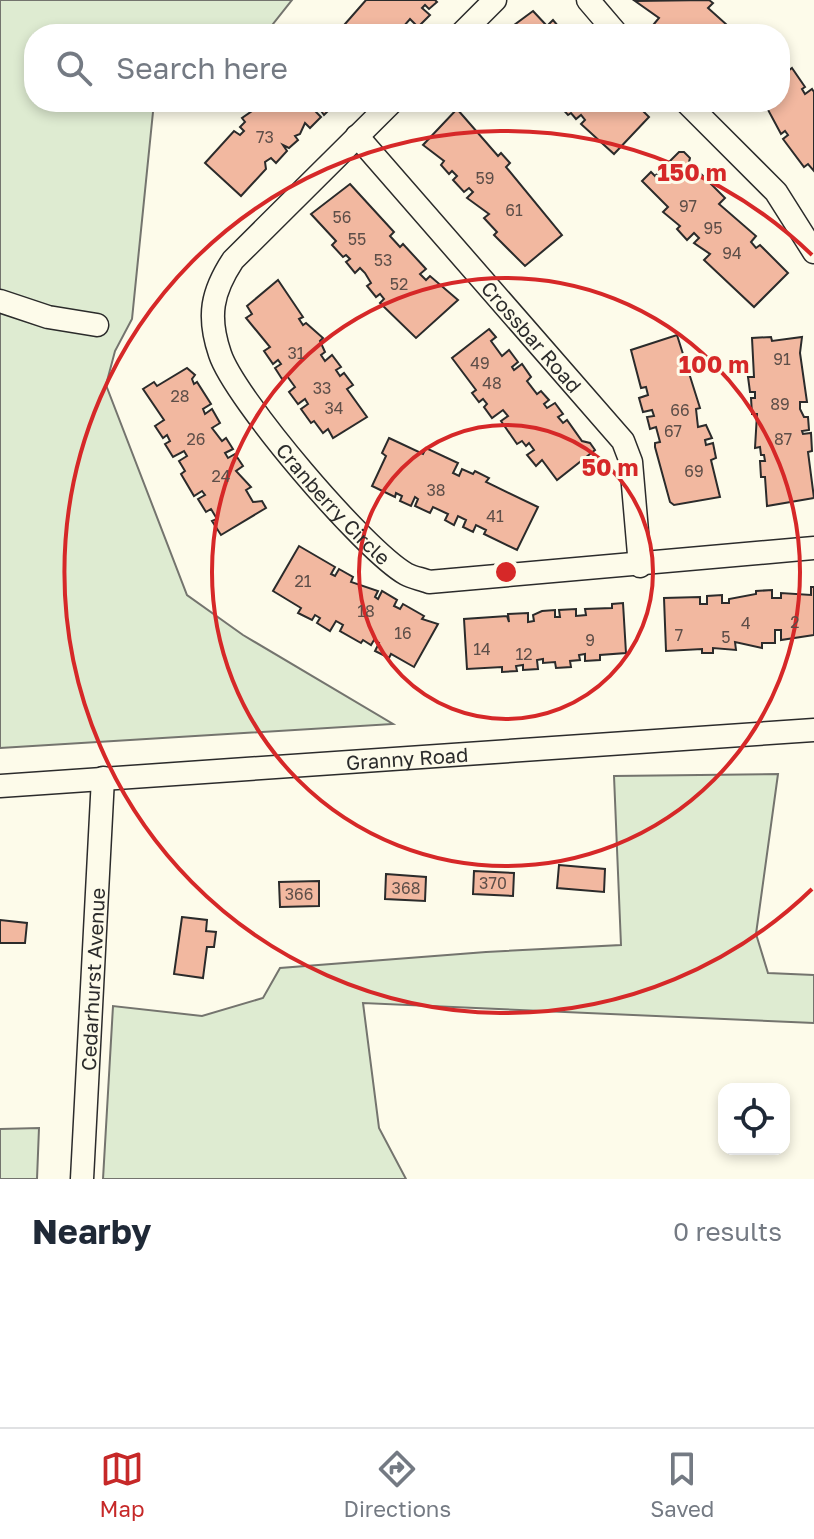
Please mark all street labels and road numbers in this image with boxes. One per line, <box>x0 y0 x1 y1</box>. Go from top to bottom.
street label: Crossbar Road <box>477 276 587 397</box>
street label: Cranberry Circle <box>272 438 395 569</box>
street label: Granny Road <box>345 742 469 774</box>
street label: Cedarhurst Avenue <box>76 887 109 1071</box>

